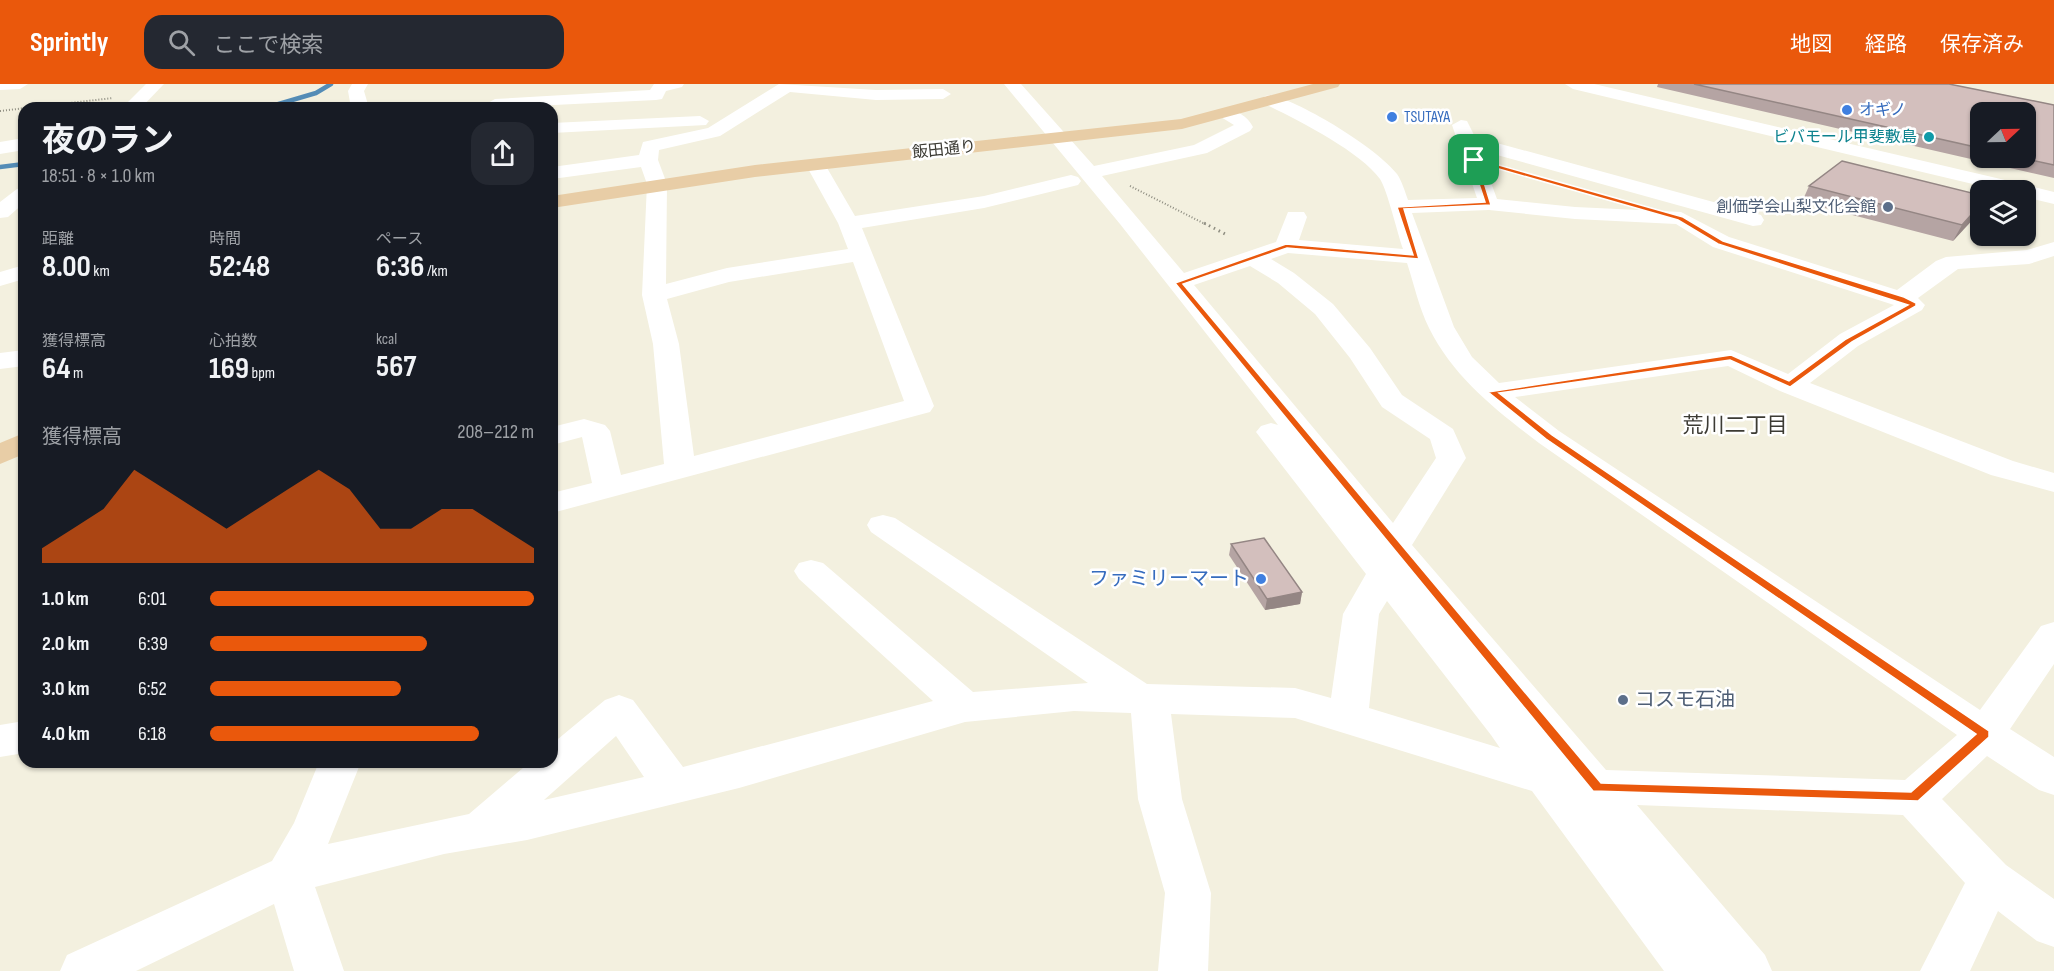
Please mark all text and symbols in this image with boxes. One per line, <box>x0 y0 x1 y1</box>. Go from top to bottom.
search box <box>144 15 564 69</box>
text: Sprintly <box>30 26 108 59</box>
icon: search <box>165 26 198 59</box>
text: ここで検索 <box>213 32 323 59</box>
text: 地図 <box>1790 32 1832 57</box>
text: 経路 <box>1865 32 1907 57</box>
text: 保存済み <box>1940 32 2024 57</box>
place label: オギノ <box>1859 101 1906 120</box>
north arrow <box>1970 102 2036 168</box>
map controls <box>1970 102 2036 246</box>
marker: オギノ <box>1840 103 1854 117</box>
place label: TSUTAYA <box>1404 108 1450 127</box>
marker: TSUTAYA <box>1385 110 1399 124</box>
text: 夜のラン <box>42 121 174 161</box>
button: share <box>471 122 534 185</box>
place label: ビバモール甲斐敷島 <box>1773 128 1917 147</box>
marker: ビバモール甲斐敷島 <box>1922 130 1936 144</box>
pin <box>1448 134 1499 185</box>
street label: 飯田通り <box>911 137 977 163</box>
icon: arrive <box>1457 143 1490 176</box>
text: 18:51 · 8 × 1.0 km <box>42 164 155 188</box>
button: layers <box>1970 180 2036 246</box>
place label: 創価学会山梨文化会館 <box>1716 198 1876 217</box>
marker: 創価学会山梨文化会館 <box>1881 200 1895 214</box>
text: 距離 <box>42 230 74 249</box>
text: 時間 <box>209 230 241 249</box>
text: ペース <box>376 230 423 249</box>
text: 8.00 <box>42 249 91 285</box>
text: 52:48 <box>209 249 270 285</box>
text: 6:36 <box>376 249 424 285</box>
text: km <box>91 262 110 281</box>
text: /km <box>424 262 448 281</box>
text: kcal <box>376 330 397 349</box>
text: 獲得標高 <box>42 332 106 351</box>
text: 心拍数 <box>209 332 257 351</box>
text: 567 <box>376 349 416 385</box>
text: 64 <box>42 351 70 387</box>
text: 169 <box>209 351 249 387</box>
text: m <box>70 364 83 383</box>
text: bpm <box>249 364 275 383</box>
district label: 荒川二丁目 <box>1683 413 1788 438</box>
text: 208–212 m <box>457 420 534 444</box>
text: 獲得標高 <box>42 425 122 449</box>
place label: ファミリーマート <box>1089 567 1249 591</box>
marker: ファミリーマート <box>1254 572 1268 586</box>
text: 1.0 km <box>42 587 89 611</box>
text: 6:01 <box>138 587 166 611</box>
text: 2.0 km <box>42 632 89 656</box>
text: 6:39 <box>138 632 168 656</box>
text: 3.0 km <box>42 677 89 701</box>
text: 6:52 <box>138 677 167 701</box>
place label: コスモ石油 <box>1635 688 1735 712</box>
marker: コスモ石油 <box>1616 693 1630 707</box>
text: 4.0 km <box>42 722 90 746</box>
text: 6:18 <box>138 722 166 746</box>

